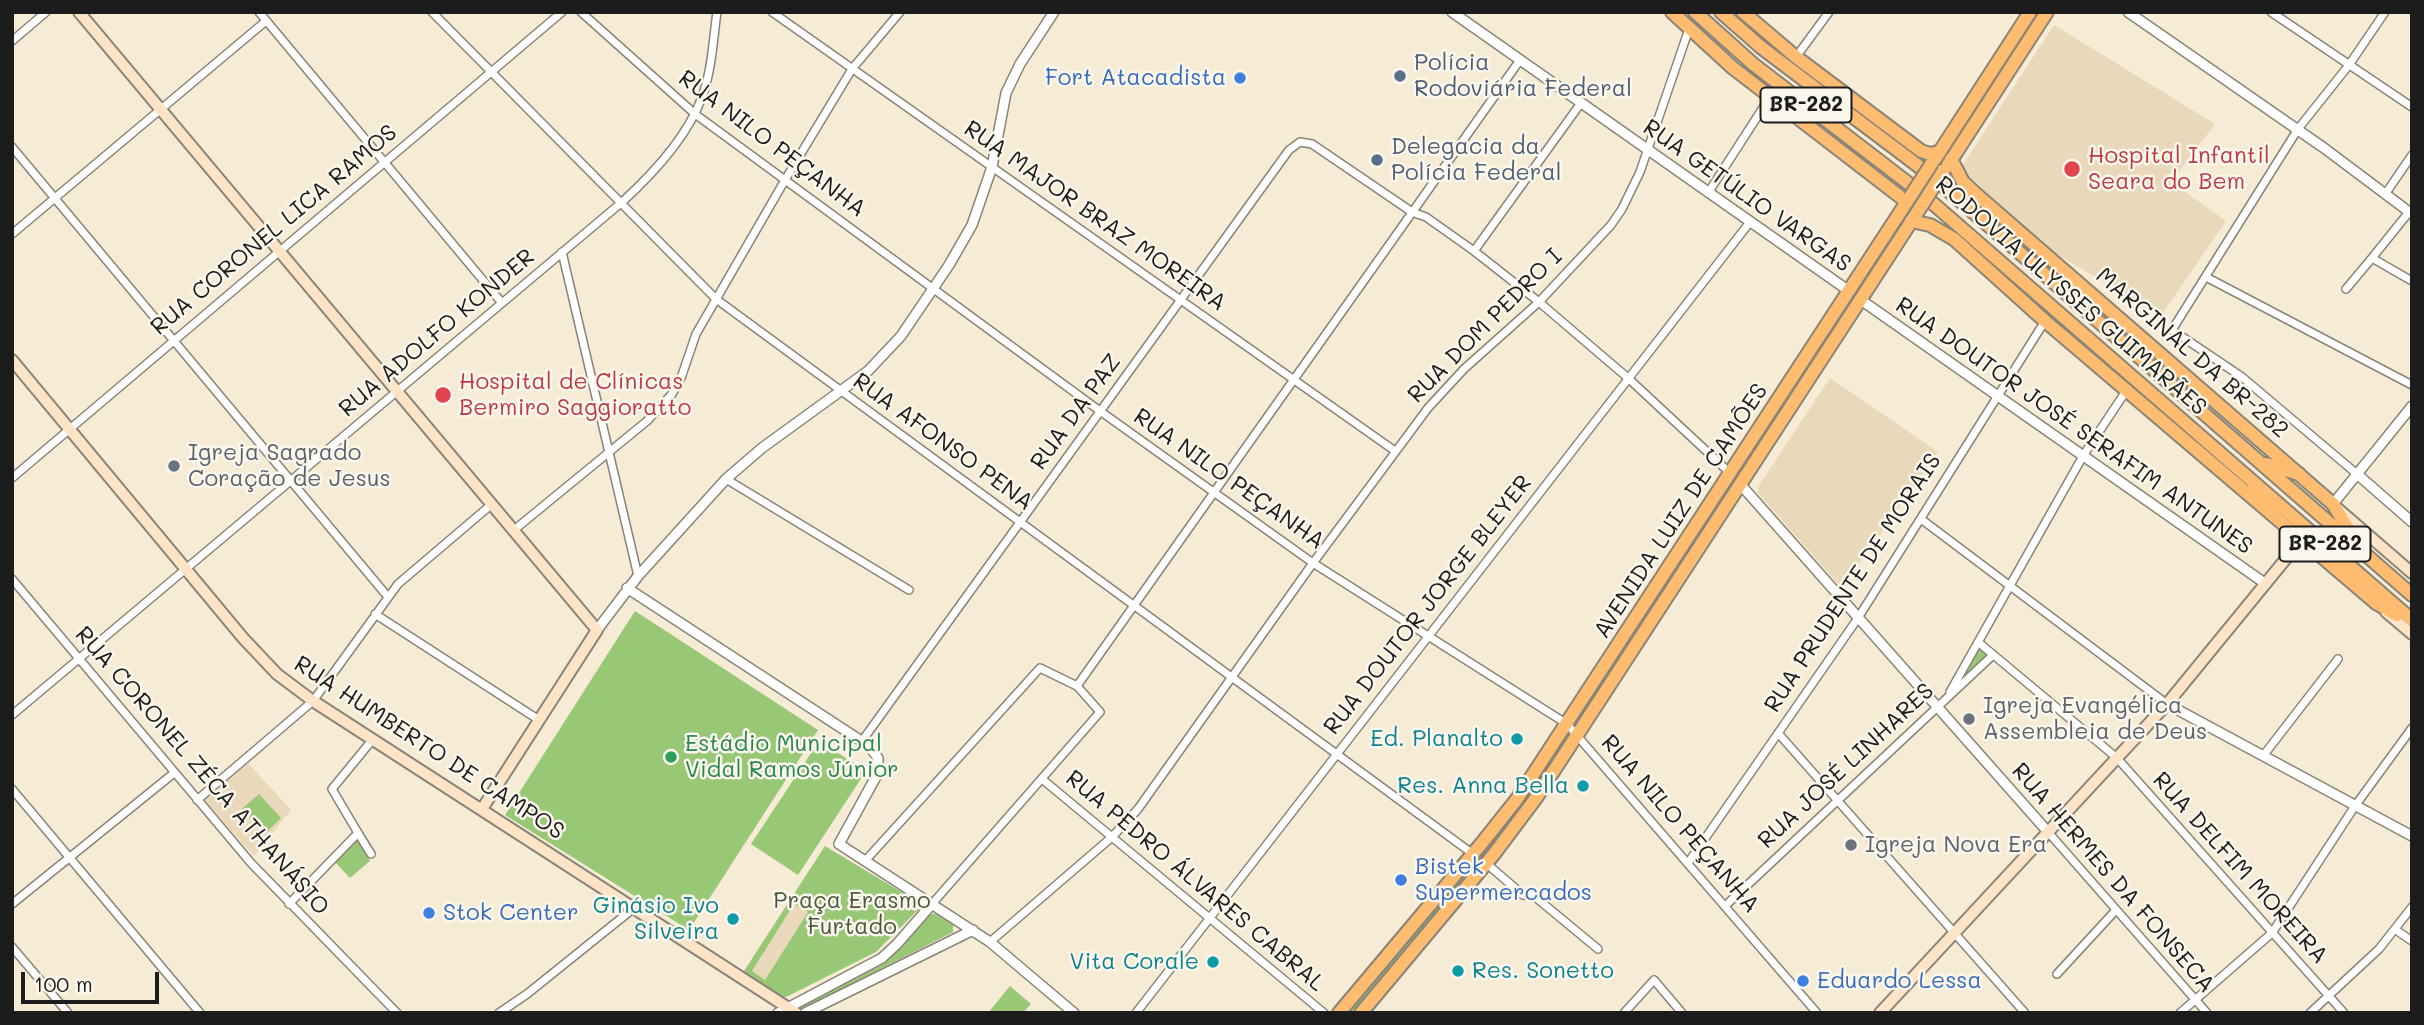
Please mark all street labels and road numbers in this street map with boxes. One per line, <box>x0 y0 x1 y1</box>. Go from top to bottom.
street label: RUA NILO PEÇANHA <box>673 65 871 223</box>
road number: BR-282 <box>1760 88 1852 122</box>
street label: RUA GETÚLIO VARGAS <box>1638 114 1856 278</box>
street label: RUA MAJOR BRAZ MOREIRA <box>959 115 1231 317</box>
street label: RUA CORONEL LICA RAMOS <box>145 119 403 341</box>
street label: RODOVIA ULYSSES GUIMARÃES <box>1930 171 2212 421</box>
street label: RUA ADOLFO KONDER <box>334 243 540 423</box>
street label: RUA DOM PEDRO I <box>1402 243 1568 409</box>
street label: MARGINAL DA BR-282 <box>2090 262 2294 444</box>
street label: RUA DOUTOR JOSÉ SERAFIM ANTUNES <box>1890 291 2258 561</box>
street label: RUA DA PAZ <box>1025 349 1127 475</box>
street label: RUA AFONSO PENA <box>848 367 1038 517</box>
street label: AVENIDA LUIZ DE CAMÕES <box>1588 378 1774 644</box>
street label: RUA NILO PEÇANHA <box>1128 403 1330 555</box>
street label: RUA PRUDENTE DE MORAIS <box>1759 448 1947 718</box>
street label: RUA DOUTOR JORGE BLEYER <box>1318 470 1538 740</box>
road number: BR-282 <box>2280 526 2370 562</box>
street label: RUA CORONEL ZÉCA ATHANÁSIO <box>69 621 335 921</box>
street label: RUA HUMBERTO DE CAMPOS <box>289 650 569 846</box>
street label: RUA JOSÉ LINHARES <box>1752 677 1940 855</box>
street label: RUA NILO PEÇANHA <box>1595 729 1765 919</box>
street label: RUA HERMES DA FONSECA <box>2006 758 2220 998</box>
street label: RUA PEDRO ÁLVARES CABRAL <box>1060 765 1330 997</box>
street label: RUA DELFIM MOREIRA <box>2147 767 2333 969</box>

